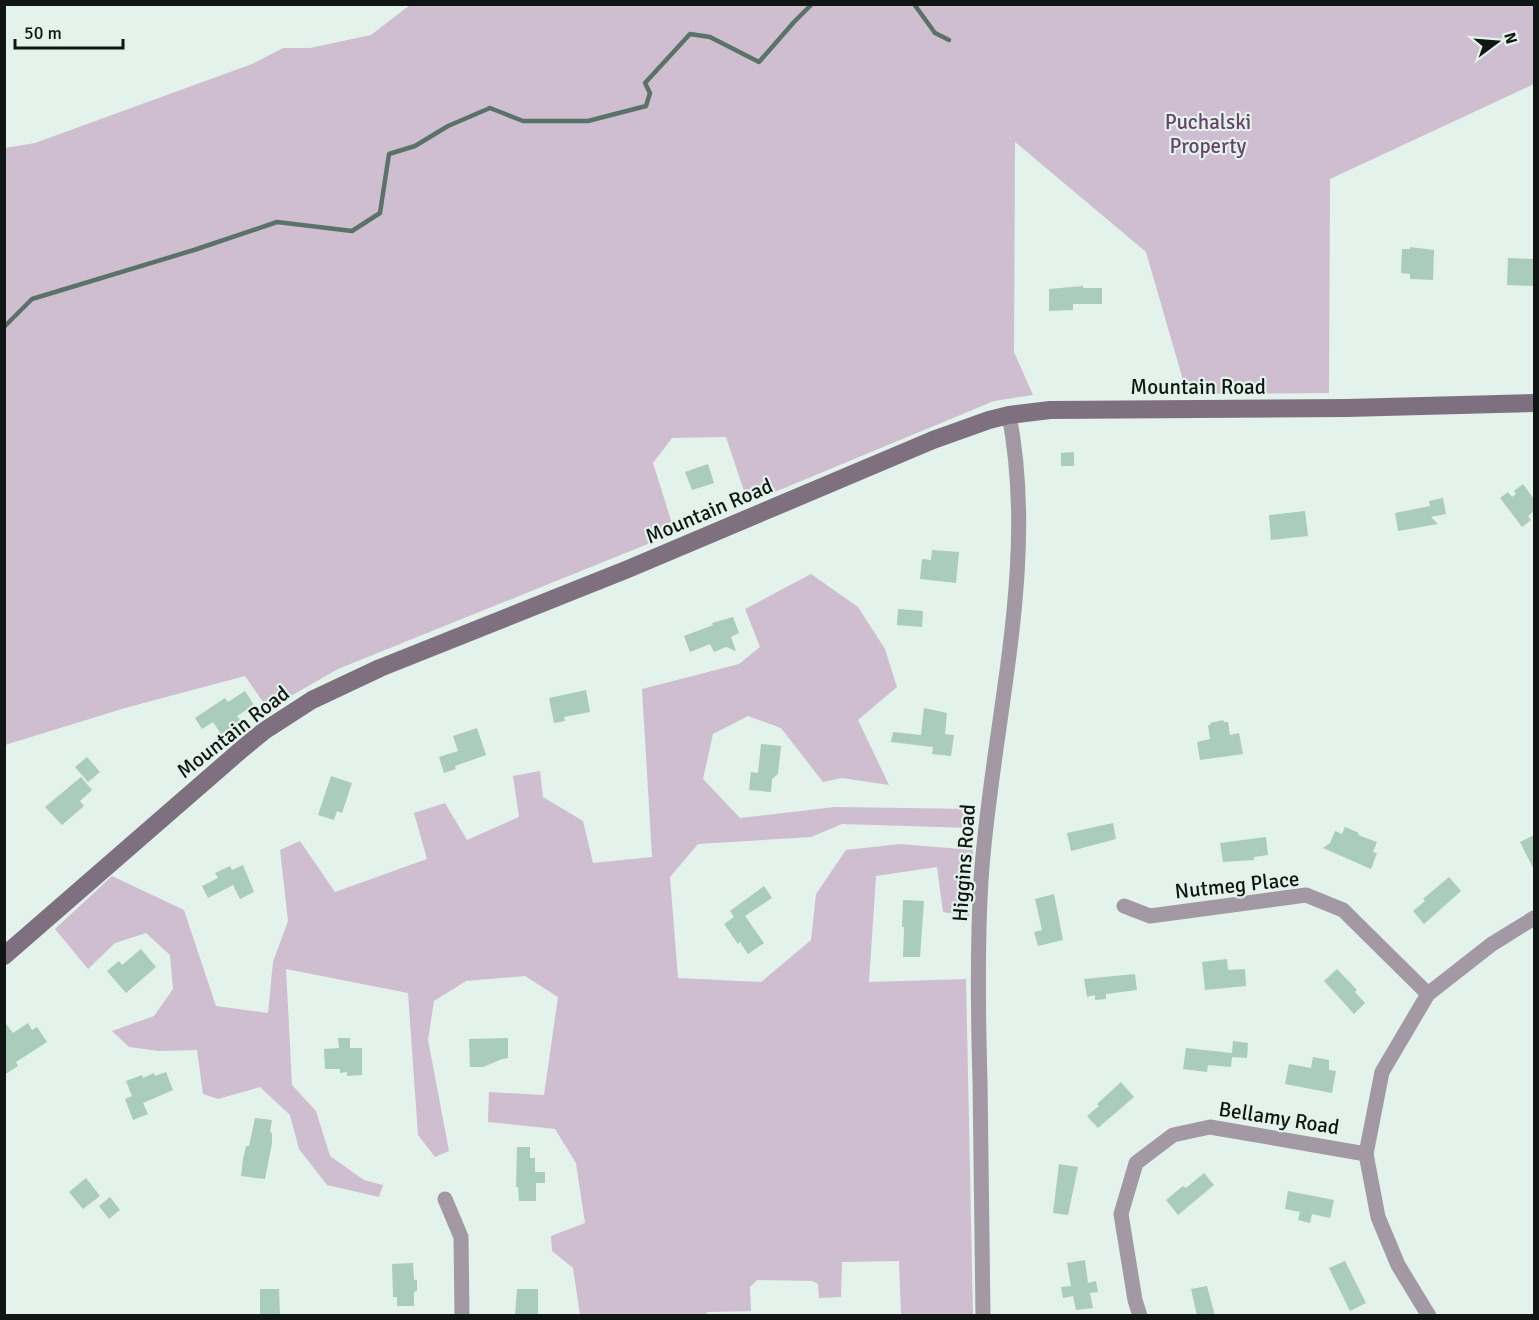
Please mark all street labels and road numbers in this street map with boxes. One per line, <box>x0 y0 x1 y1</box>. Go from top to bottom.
street label: Mountain Road <box>1130 374 1266 400</box>
street label: Mountain Road <box>642 473 776 549</box>
street label: Mountain Road <box>172 680 294 784</box>
street label: Higgins Road <box>947 803 981 923</box>
street label: Nutmeg Place <box>1173 866 1301 904</box>
street label: Bellamy Road <box>1217 1096 1341 1140</box>

